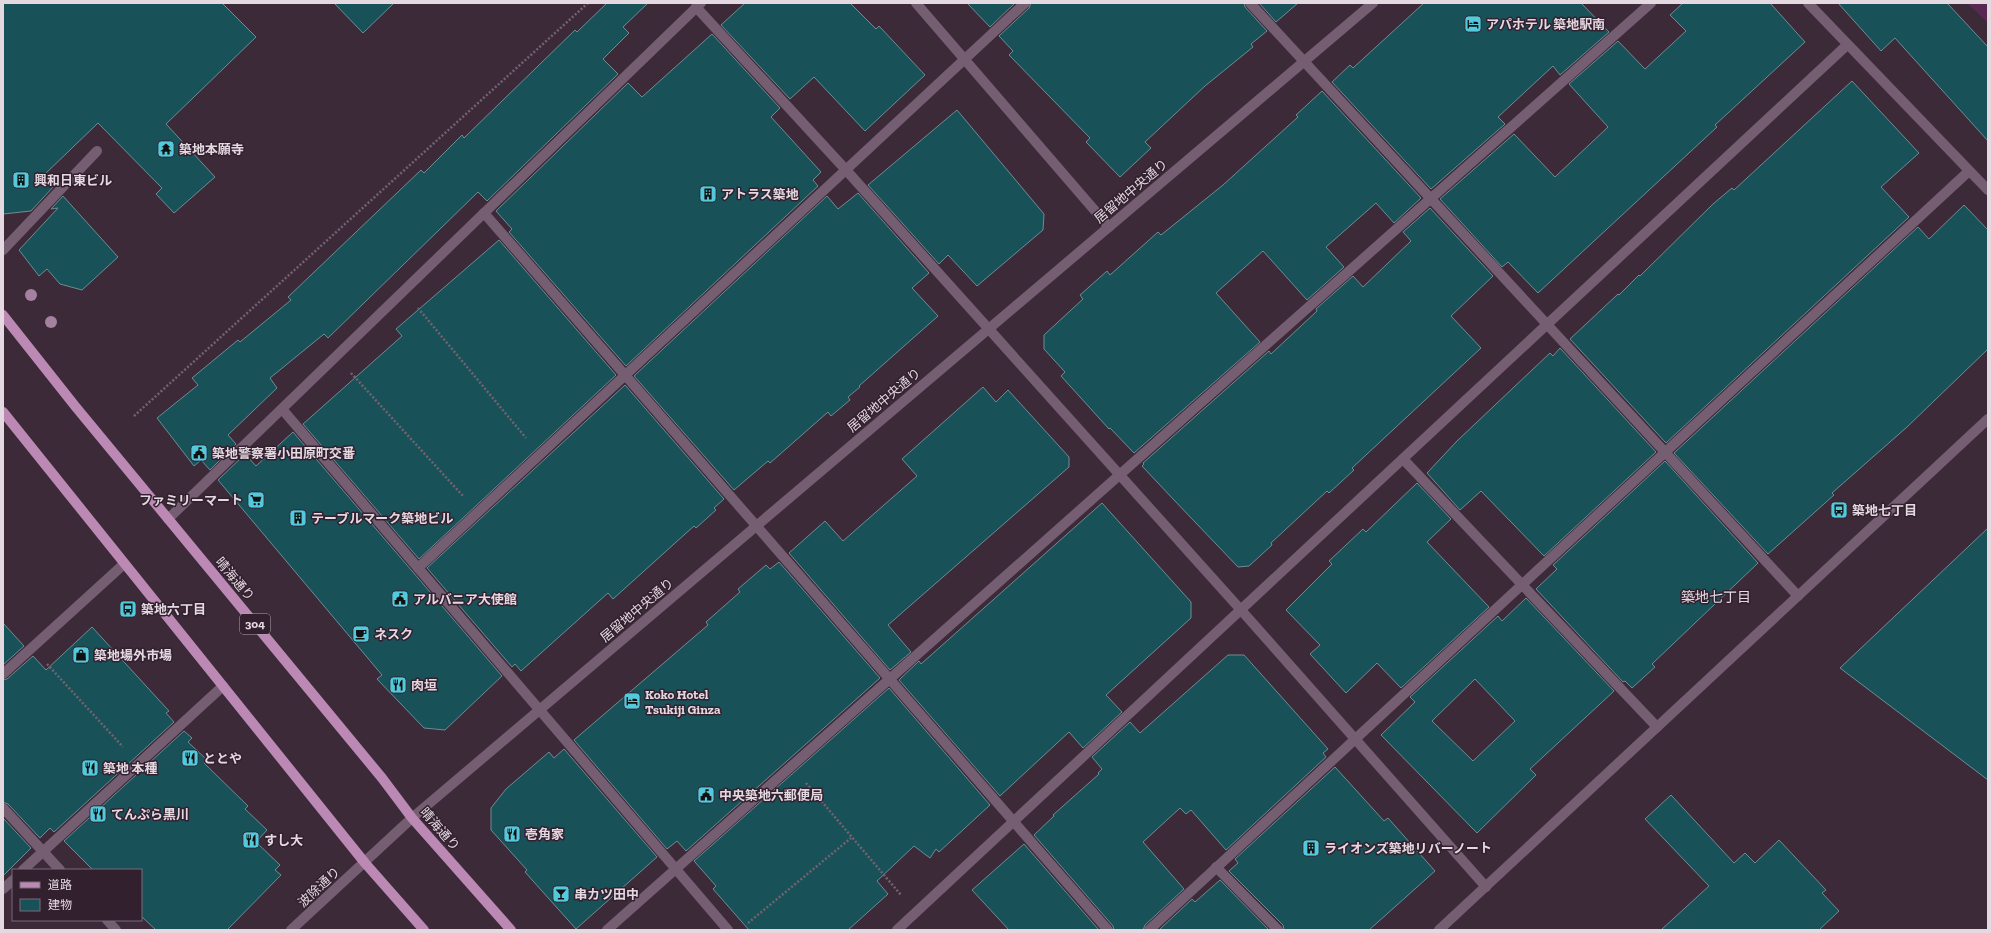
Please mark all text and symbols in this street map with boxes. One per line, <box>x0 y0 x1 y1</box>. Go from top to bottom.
hotel icon: アパホテル 築地駅南 <box>1463 14 1483 34</box>
place label: アパホテル 築地駅南 <box>1486 17 1605 32</box>
temple icon: 築地本願寺 <box>156 139 176 159</box>
place label: 築地本願寺 <box>179 142 244 157</box>
street label: 居留地中央通り <box>1091 156 1171 226</box>
building icon: 興和日東ビル <box>11 170 31 190</box>
place label: 興和日東ビル <box>34 173 112 188</box>
building icon: アトラス築地 <box>698 184 718 204</box>
place label: アトラス築地 <box>721 187 799 202</box>
street label: 居留地中央通り <box>844 365 924 435</box>
public building icon: 築地警察署小田原町交番 <box>189 443 209 463</box>
place label: 築地警察署小田原町交番 <box>212 446 355 461</box>
supermarket icon: ファミリーマート <box>246 490 266 510</box>
place label: ファミリーマート <box>139 493 243 508</box>
bus stop icon: 築地七丁目 <box>1829 500 1849 520</box>
place label: 築地七丁目 <box>1852 503 1917 518</box>
building icon: テーブルマーク築地ビル <box>288 508 308 528</box>
place label: テーブルマーク築地ビル <box>311 511 453 526</box>
street label: 晴海通り <box>213 554 257 604</box>
street label: 居留地中央通り <box>597 575 677 645</box>
public building icon: アルバニア大使館 <box>390 589 410 609</box>
district label: 築地七丁目 <box>1681 589 1751 606</box>
place label: アルバニア大使館 <box>413 592 517 607</box>
bus stop icon: 築地六丁目 <box>118 599 138 619</box>
place label: 築地六丁目 <box>141 602 206 617</box>
road number: 304 <box>240 614 270 634</box>
cafe icon: ネスク <box>351 624 371 644</box>
place label: ネスク <box>374 627 413 642</box>
shop icon: 築地場外市場 <box>71 645 91 665</box>
place label: 築地場外市場 <box>94 648 172 663</box>
restaurant icon: 肉垣 <box>388 675 408 695</box>
place label: 肉垣 <box>411 678 437 693</box>
place label: Koko Hotel Tsukiji Ginza <box>645 687 721 718</box>
hotel icon: Koko Hotel Tsukiji Ginza <box>622 691 642 711</box>
restaurant icon: ととや <box>180 748 200 768</box>
place label: ととや <box>203 751 242 766</box>
restaurant icon: 築地 本種 <box>80 758 100 778</box>
place label: 築地 本種 <box>103 761 157 776</box>
public building icon: 中央築地六郵便局 <box>696 785 716 805</box>
place label: 中央築地六郵便局 <box>719 788 823 803</box>
restaurant icon: てんぷら黒川 <box>88 804 108 824</box>
street label: 晴海通り <box>417 804 463 854</box>
place label: てんぷら黒川 <box>111 807 189 822</box>
restaurant icon: 壱角家 <box>502 824 522 844</box>
place label: 壱角家 <box>525 827 564 842</box>
restaurant icon: すし大 <box>241 830 261 850</box>
place label: すし大 <box>264 833 303 848</box>
building icon: ライオンズ築地リバーノート <box>1301 838 1321 858</box>
place label: ライオンズ築地リバーノート <box>1324 841 1492 856</box>
street label: 波除通り <box>295 864 343 910</box>
legend <box>12 869 142 921</box>
text: 道路 <box>48 878 72 892</box>
bar icon: 串カツ田中 <box>551 884 571 904</box>
place label: 串カツ田中 <box>574 887 639 902</box>
text: 建物 <box>48 898 72 912</box>

